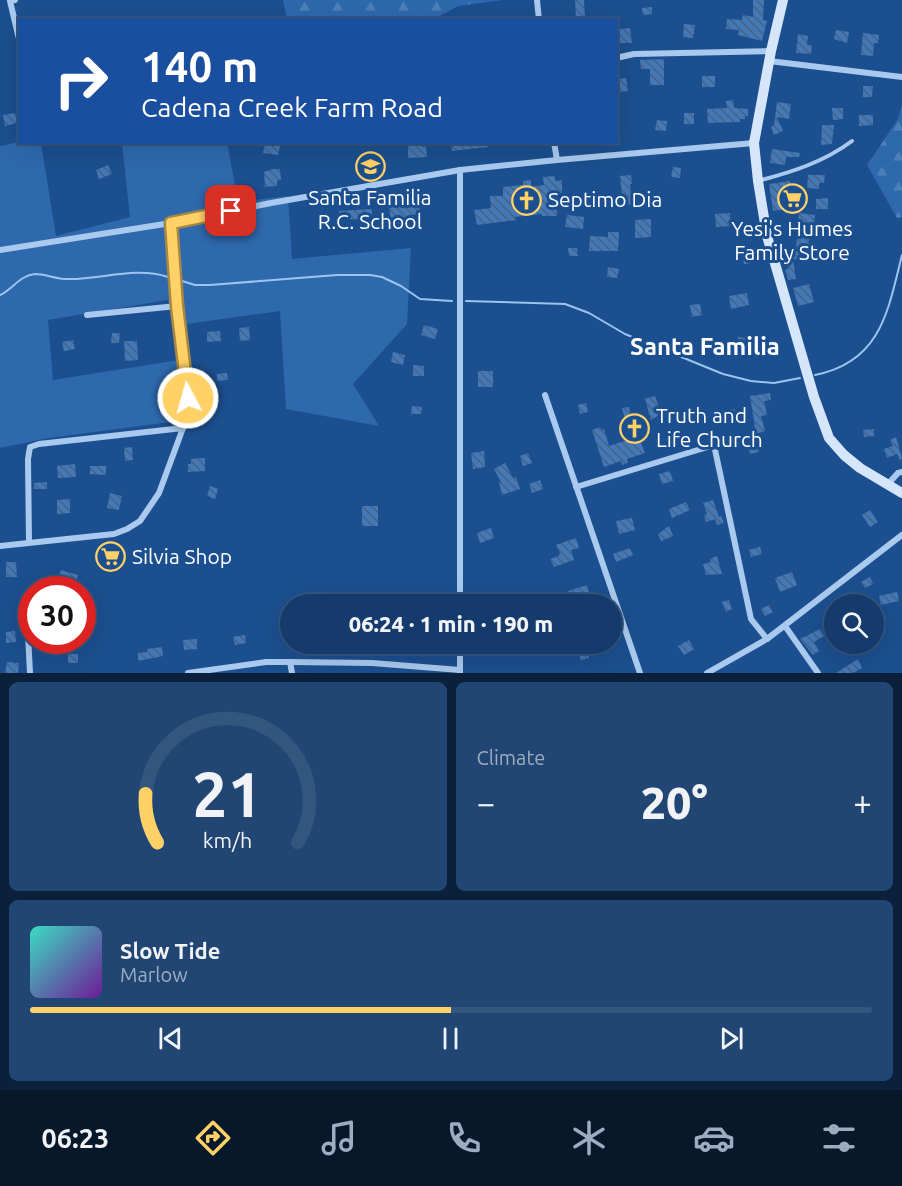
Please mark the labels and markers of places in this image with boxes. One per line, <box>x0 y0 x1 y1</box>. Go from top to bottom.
school or university icon: Santa Familia R.C. School <box>354 151 386 183</box>
supermarket icon: Yesi's Humes Family Store <box>776 182 808 214</box>
church icon: Septimo Dia <box>511 184 543 216</box>
pin <box>205 185 256 236</box>
place label: Santa Familia R.C. School <box>308 185 432 233</box>
place label: Septimo Dia <box>548 187 662 211</box>
place label: Yesi's Humes Family Store <box>731 216 853 264</box>
place label: Truth and Life Church <box>656 403 763 451</box>
church icon: Truth and Life Church <box>619 412 651 444</box>
supermarket icon: Silvia Shop <box>95 541 127 573</box>
place label: Silvia Shop <box>132 544 232 568</box>

